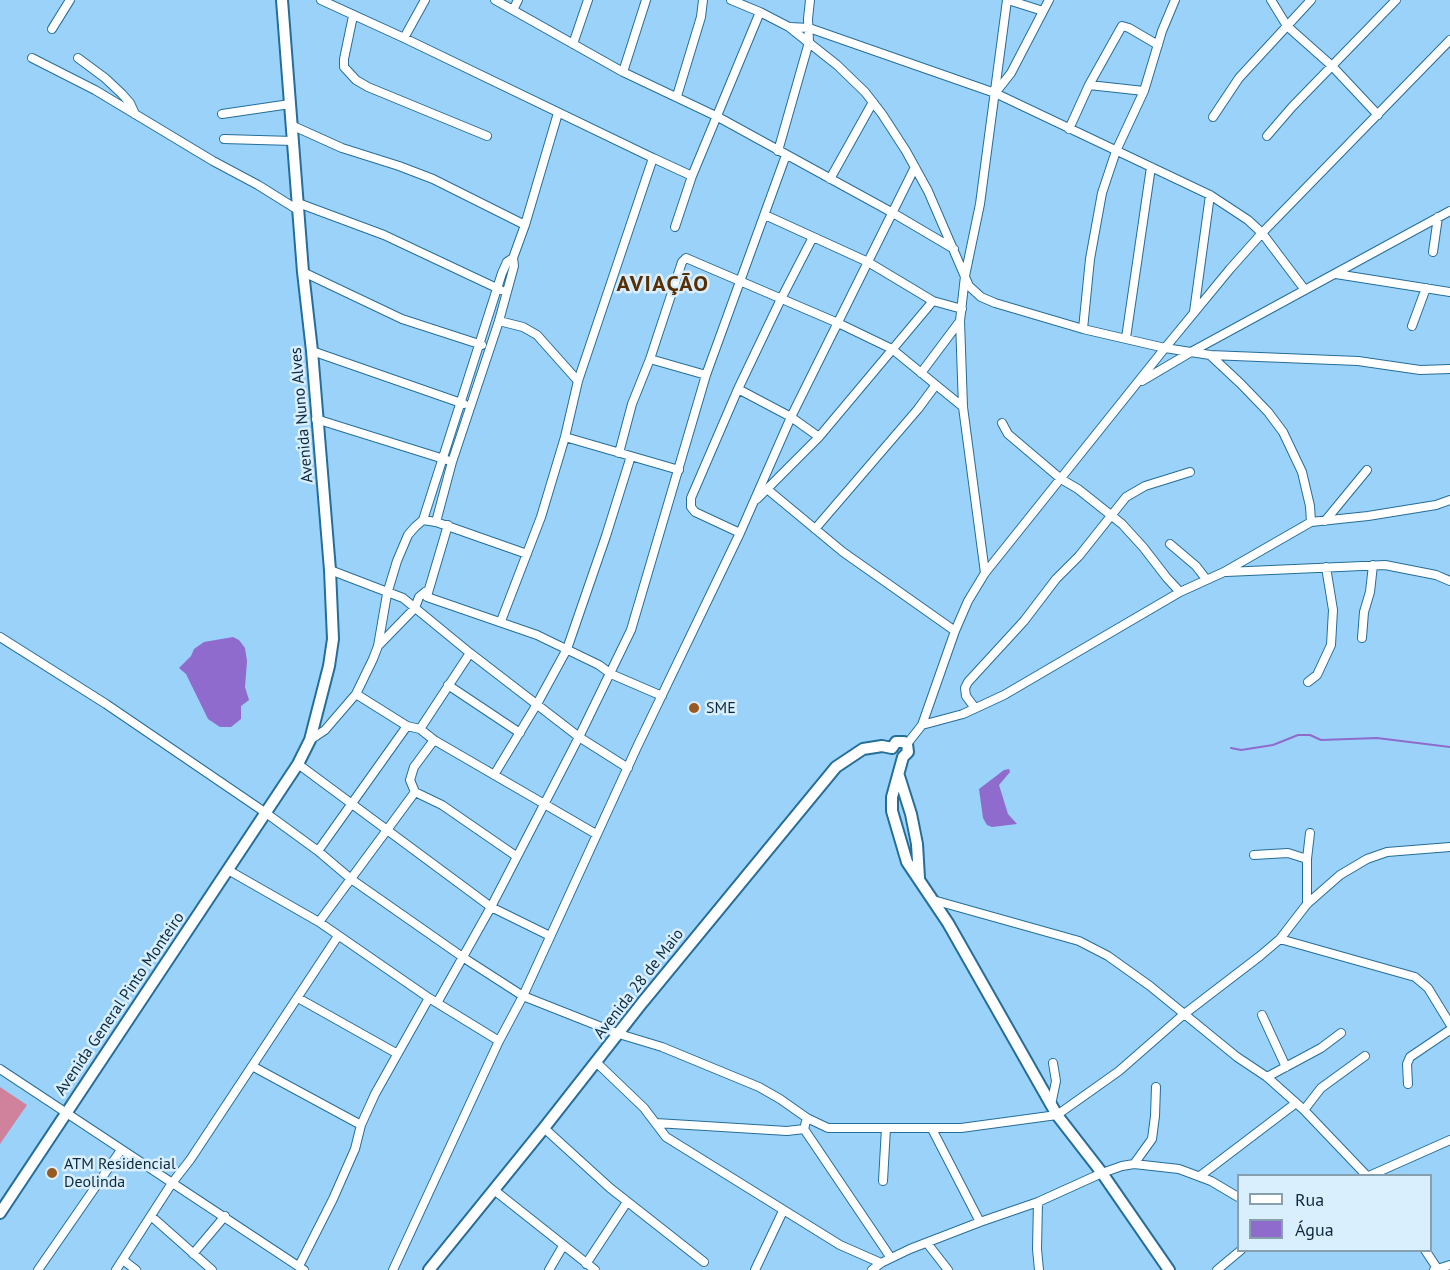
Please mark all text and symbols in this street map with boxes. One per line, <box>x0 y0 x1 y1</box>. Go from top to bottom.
district label: AVIAÇÃO <box>616 272 710 298</box>
street label: Avenida Nuno Alves <box>287 347 317 483</box>
place label: SME <box>706 698 736 718</box>
marker: SME <box>687 701 701 715</box>
street label: Avenida General Pinto Monteiro <box>51 909 189 1099</box>
street label: Avenida 28 de Maio <box>590 925 688 1043</box>
place label: ATM Residencial Deolinda <box>64 1154 176 1192</box>
marker: ATM Residencial Deolinda <box>45 1166 59 1180</box>
legend <box>1237 1174 1432 1252</box>
text: Rua <box>1295 1188 1324 1211</box>
text: Água <box>1295 1218 1334 1241</box>

